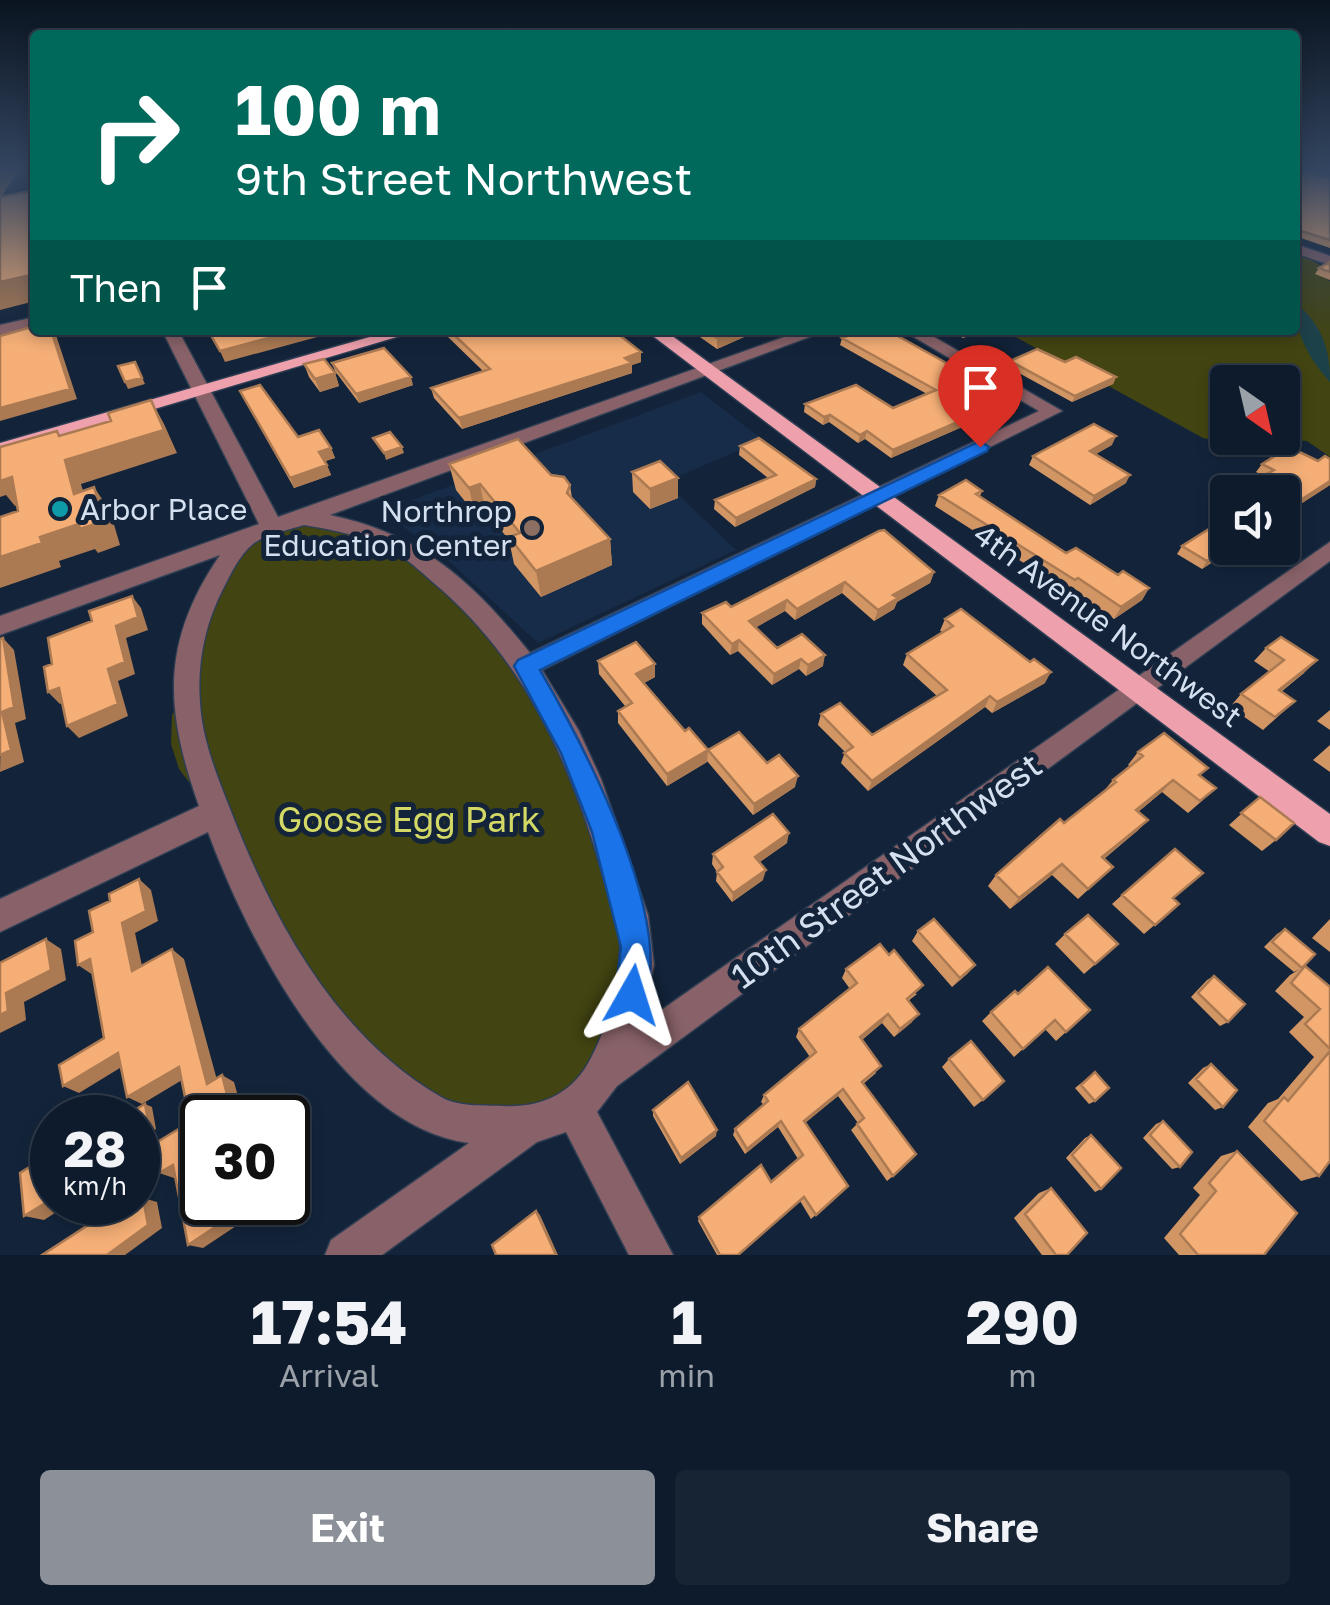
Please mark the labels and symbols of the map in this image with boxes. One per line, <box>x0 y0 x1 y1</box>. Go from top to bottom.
pin <box>938 345 1023 448</box>
north arrow <box>1210 365 1300 455</box>
place label: Arbor Place <box>80 491 247 527</box>
place label: Northrop Education Center <box>263 493 512 563</box>
marker: Arbor Place <box>49 498 71 520</box>
street label: 4th Avenue Northwest <box>967 516 1249 734</box>
marker: Northrop Education Center <box>521 517 543 539</box>
street label: 10th Street Northwest <box>723 743 1049 997</box>
park label: Goose Egg Park <box>278 798 540 840</box>
position arrow <box>580 943 684 1047</box>
speed limit sign: 30 <box>180 1095 310 1225</box>

